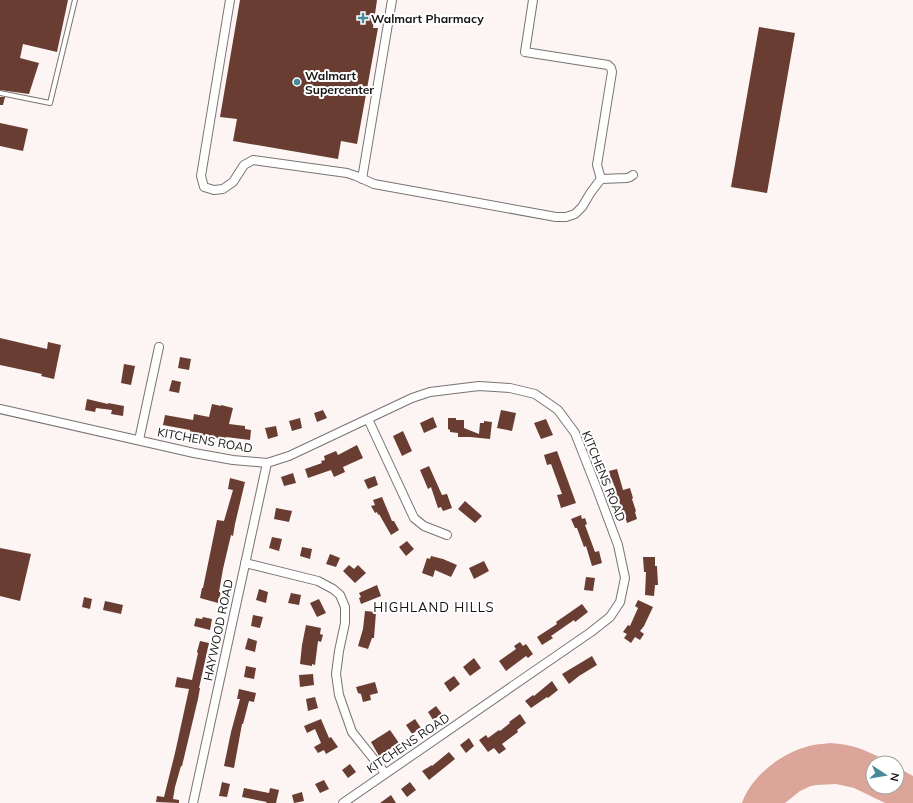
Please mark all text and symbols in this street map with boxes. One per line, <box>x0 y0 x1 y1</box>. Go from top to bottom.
place label: Walmart Pharmacy <box>371 11 484 26</box>
marker: Walmart Pharmacy <box>358 13 368 23</box>
place label: Walmart Supercenter <box>305 68 374 97</box>
marker: Walmart Supercenter <box>292 77 302 87</box>
street label: KITCHENS ROAD <box>156 424 254 456</box>
street label: KITCHENS ROAD <box>579 428 629 524</box>
street label: HAYWOOD ROAD <box>200 578 236 682</box>
district label: HIGHLAND HILLS <box>373 599 495 615</box>
street label: KITCHENS ROAD <box>364 710 452 776</box>
north arrow <box>865 755 905 795</box>
text: N <box>887 772 902 783</box>

